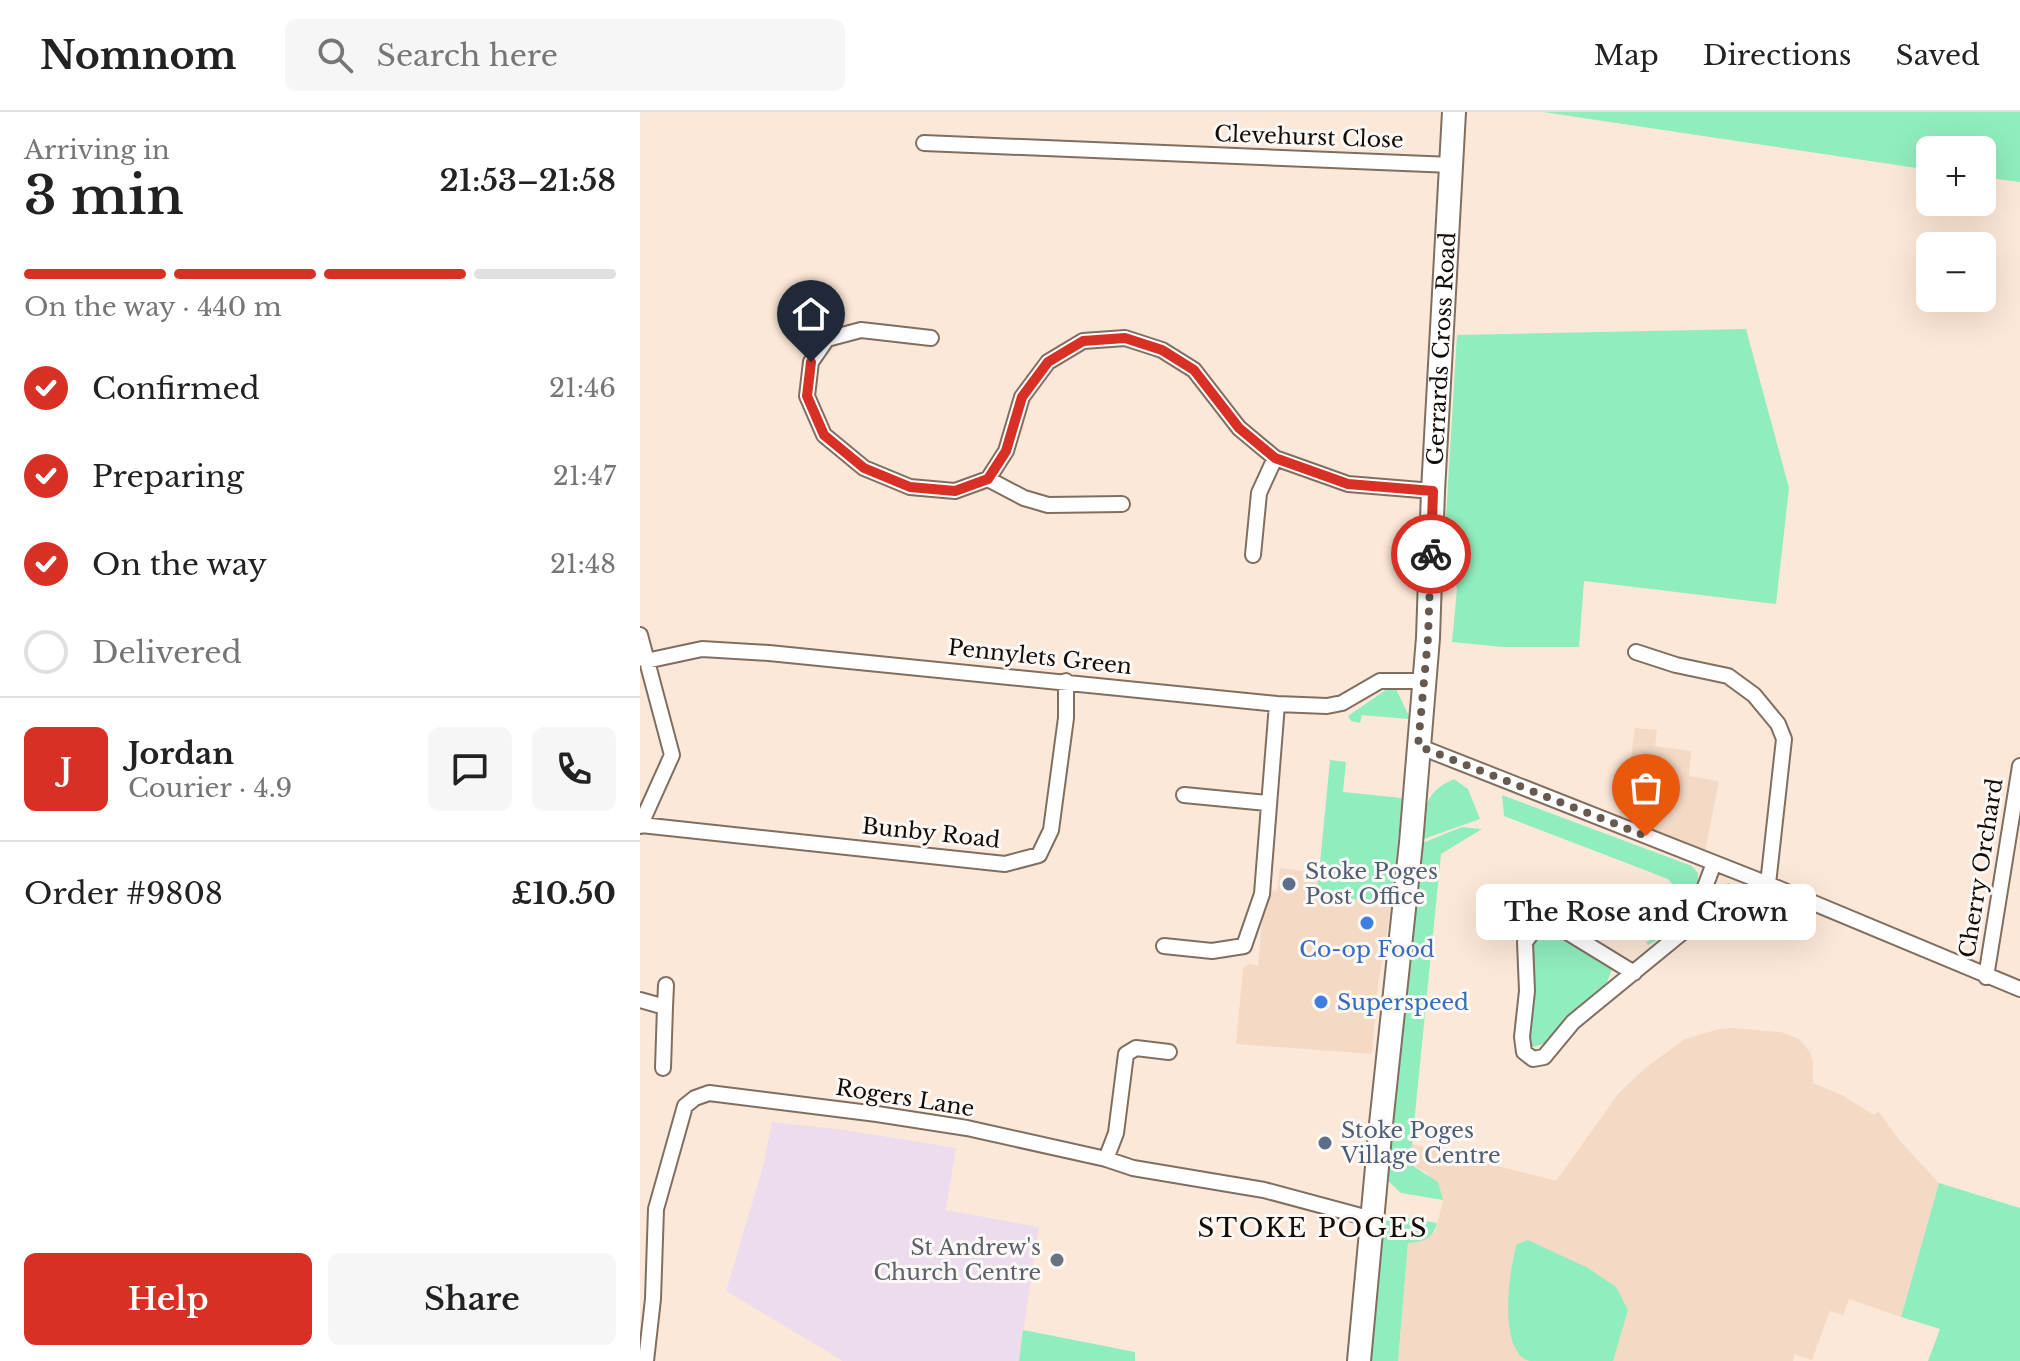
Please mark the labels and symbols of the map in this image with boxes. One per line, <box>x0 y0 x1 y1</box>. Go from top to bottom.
street label: Clevehurst Close <box>1214 120 1404 154</box>
street label: Gerrards Cross Road <box>1421 231 1461 466</box>
pin <box>777 280 845 362</box>
courier <box>1391 514 1471 594</box>
street label: Pennylets Green <box>947 634 1133 680</box>
pin <box>1612 754 1680 836</box>
street label: Cherry Orchard <box>1953 776 2009 960</box>
street label: Bunby Road <box>861 812 1002 854</box>
place label: Stoke Poges Post Office <box>1305 858 1438 910</box>
marker: Stoke Poges Post Office <box>1280 875 1298 893</box>
callout: The Rose and Crown <box>1476 884 1816 940</box>
marker: Co-op Food <box>1358 914 1376 932</box>
place label: Co-op Food <box>1299 936 1435 963</box>
place label: Superspeed <box>1337 989 1469 1016</box>
marker: Superspeed <box>1312 993 1330 1011</box>
street label: Rogers Lane <box>834 1074 976 1122</box>
place label: Stoke Poges Village Centre <box>1340 1117 1501 1169</box>
marker: Stoke Poges Village Centre <box>1316 1134 1334 1152</box>
district label: STOKE POGES <box>1198 1212 1428 1244</box>
place label: St Andrew's Church Centre <box>873 1234 1041 1286</box>
marker: St Andrew's Church Centre <box>1048 1251 1066 1269</box>

